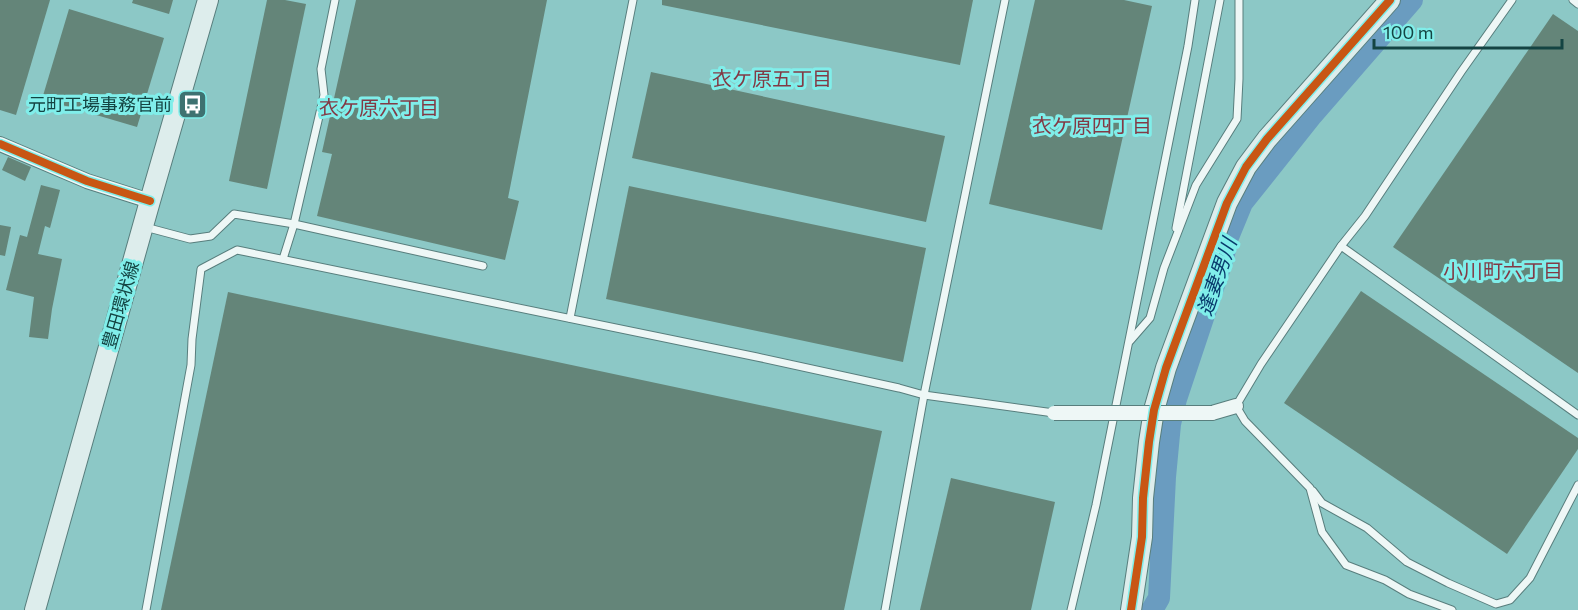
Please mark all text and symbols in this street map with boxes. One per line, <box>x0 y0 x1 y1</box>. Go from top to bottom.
scale bar <box>1374 12 1562 50</box>
text: 100 m <box>1383 21 1433 43</box>
district label: 衣ケ原五丁目 <box>712 66 832 90</box>
bus stop icon: 元町工場事務官前 <box>177 89 209 121</box>
place label: 元町工場事務官前 <box>28 93 172 115</box>
district label: 衣ケ原六丁目 <box>319 95 439 119</box>
district label: 衣ケ原四丁目 <box>1032 113 1152 137</box>
water label: 逢妻男川 <box>1192 233 1241 318</box>
street label: 豊田環状線 <box>97 258 143 351</box>
district label: 小川町六丁目 <box>1443 258 1563 282</box>

